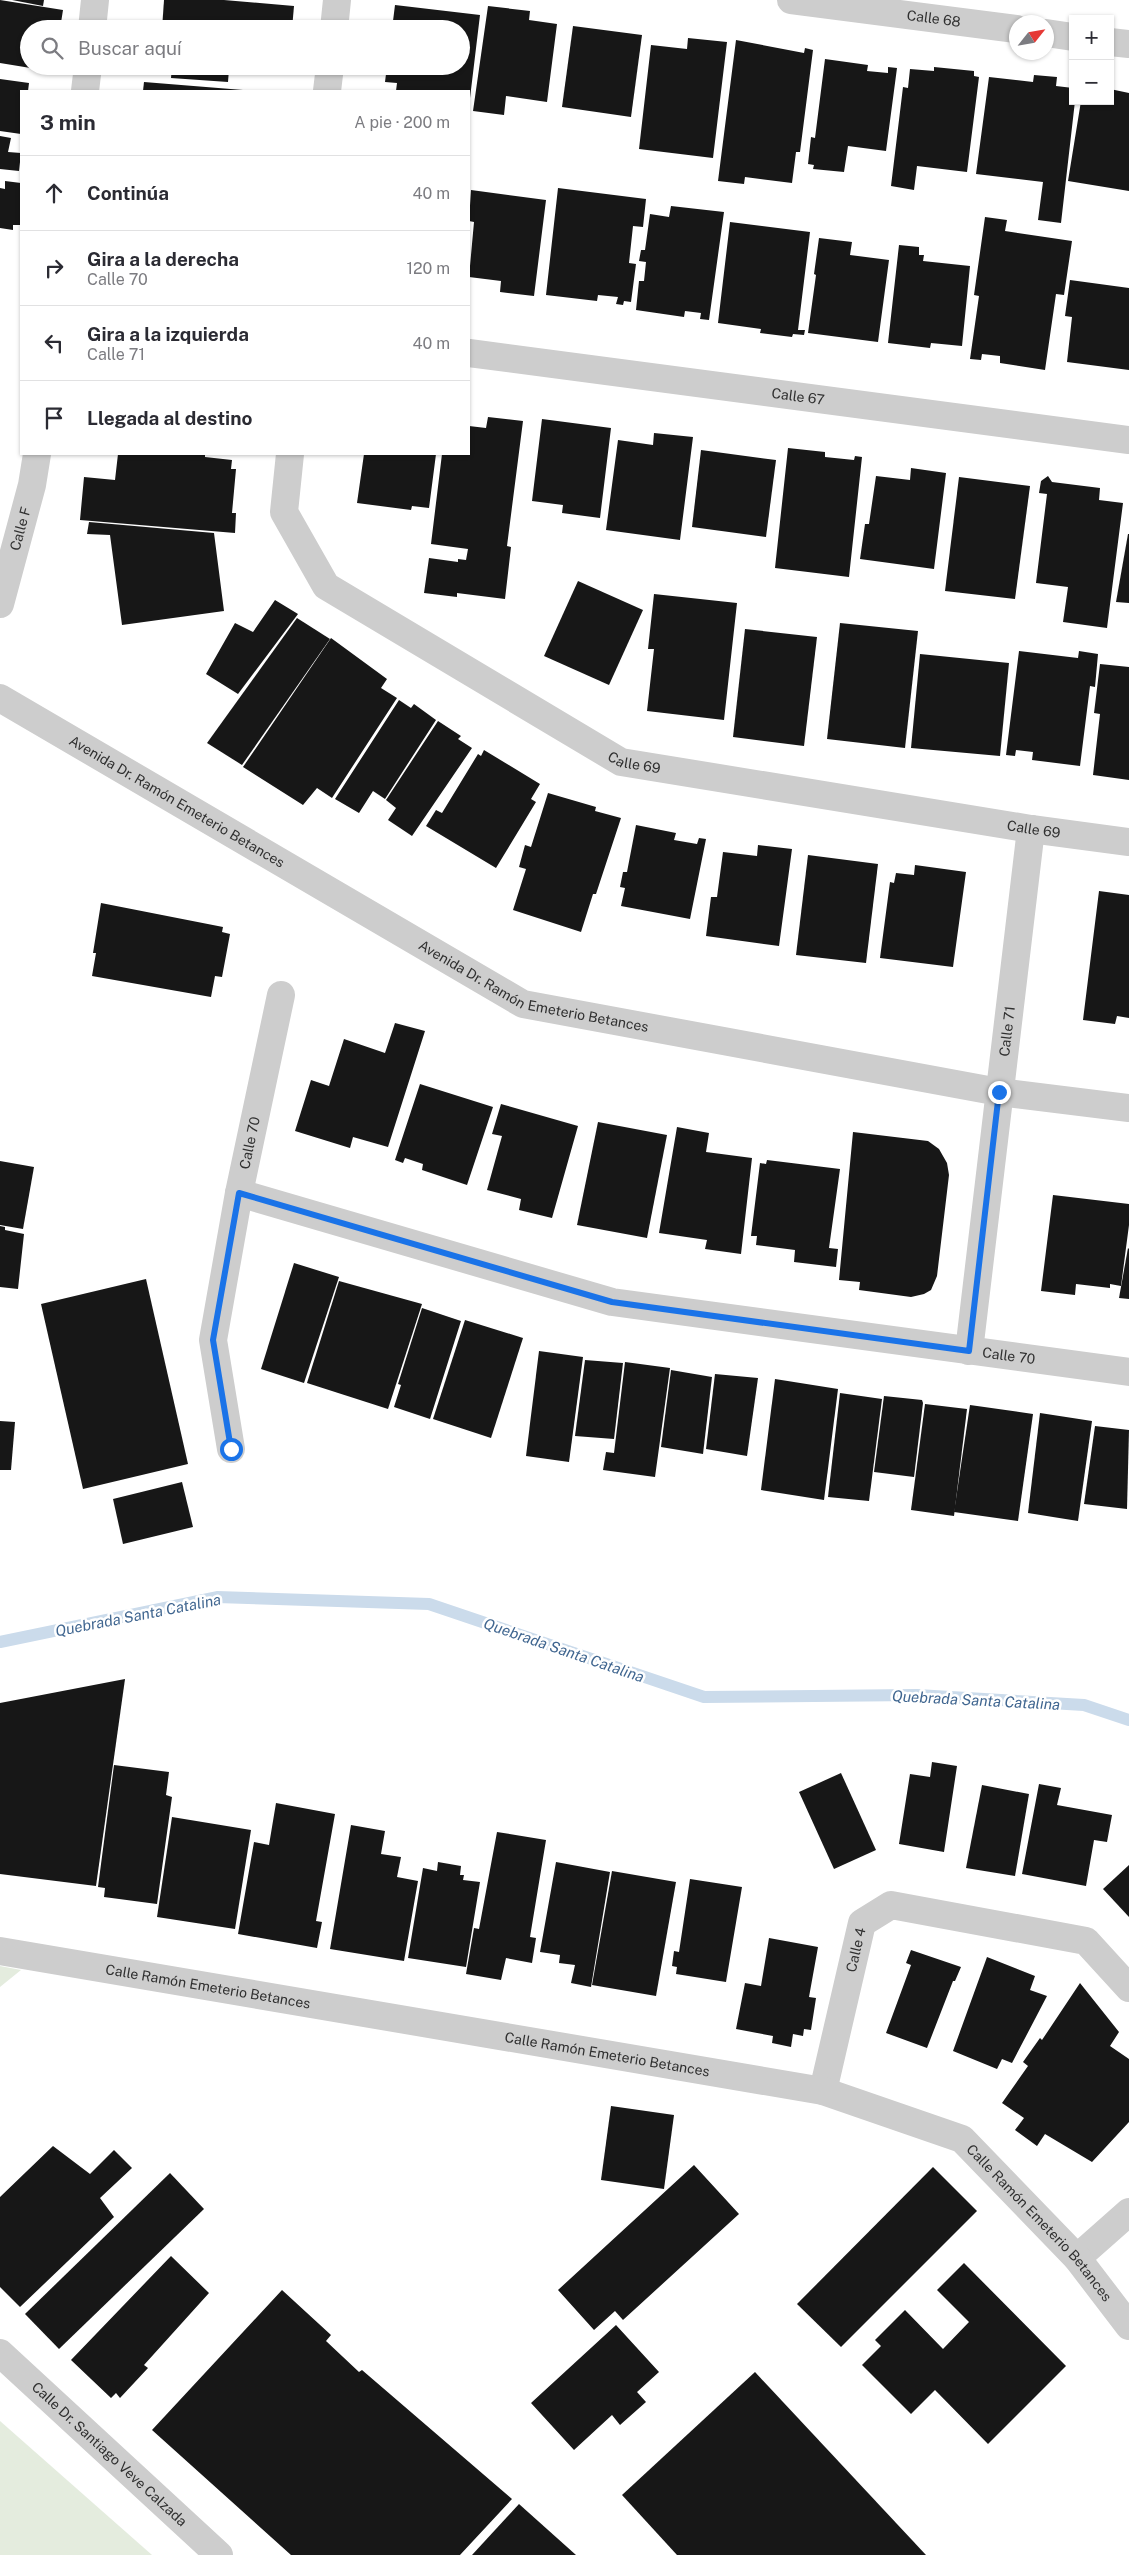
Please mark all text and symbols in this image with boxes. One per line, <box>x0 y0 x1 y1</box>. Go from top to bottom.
street label: Calle 68 <box>906 7 962 30</box>
north arrow <box>1009 15 1054 60</box>
map controls <box>1069 15 1114 105</box>
button: + <box>1069 15 1114 60</box>
search box <box>20 20 470 75</box>
icon: search <box>38 34 66 62</box>
text: Buscar aquí <box>78 37 182 59</box>
button: − <box>1069 60 1114 105</box>
text: 3 min <box>40 110 96 135</box>
text: A pie · 200 m <box>354 113 450 132</box>
icon: ahead <box>40 179 68 207</box>
text: Continúa <box>87 182 169 204</box>
text: 40 m <box>412 184 450 203</box>
text: Gira a la derecha <box>87 248 239 270</box>
icon: right <box>40 254 68 282</box>
text: 120 m <box>406 259 450 278</box>
text: Calle 70 <box>87 270 148 289</box>
text: Gira a la izquierda <box>87 323 249 345</box>
icon: left <box>40 329 68 357</box>
text: 40 m <box>412 334 450 353</box>
text: Calle 71 <box>87 345 145 364</box>
street label: Calle 67 <box>771 385 826 408</box>
icon: arrive <box>40 404 68 432</box>
text: Llegada al destino <box>87 407 252 429</box>
street label: Calle F <box>7 505 34 552</box>
street label: Avenida Dr. Ramón Emeterio Betances <box>66 732 287 871</box>
street label: Calle 69 <box>605 748 662 776</box>
street label: Calle 69 <box>1006 817 1062 841</box>
street label: Avenida Dr. Ramón Emeterio Betances <box>416 937 650 1035</box>
street label: Calle 71 <box>996 1005 1018 1057</box>
route end <box>988 1081 1011 1104</box>
street label: Calle 70 <box>236 1115 263 1171</box>
street label: Calle 70 <box>981 1344 1036 1367</box>
route start <box>220 1438 243 1461</box>
water label: Quebrada Santa Catalina <box>54 1591 222 1639</box>
water label: Quebrada Santa Catalina <box>482 1615 646 1685</box>
water label: Quebrada Santa Catalina <box>891 1687 1061 1713</box>
street label: Calle 4 <box>843 1926 869 1974</box>
street label: Calle Ramón Emeterio Betances <box>104 1961 312 2012</box>
street label: Calle Ramón Emeterio Betances <box>504 2029 711 2080</box>
street label: Calle Ramón Emeterio Betances <box>963 2141 1115 2305</box>
street label: Calle Dr. Santiago Veve Calzada <box>29 2379 190 2529</box>

